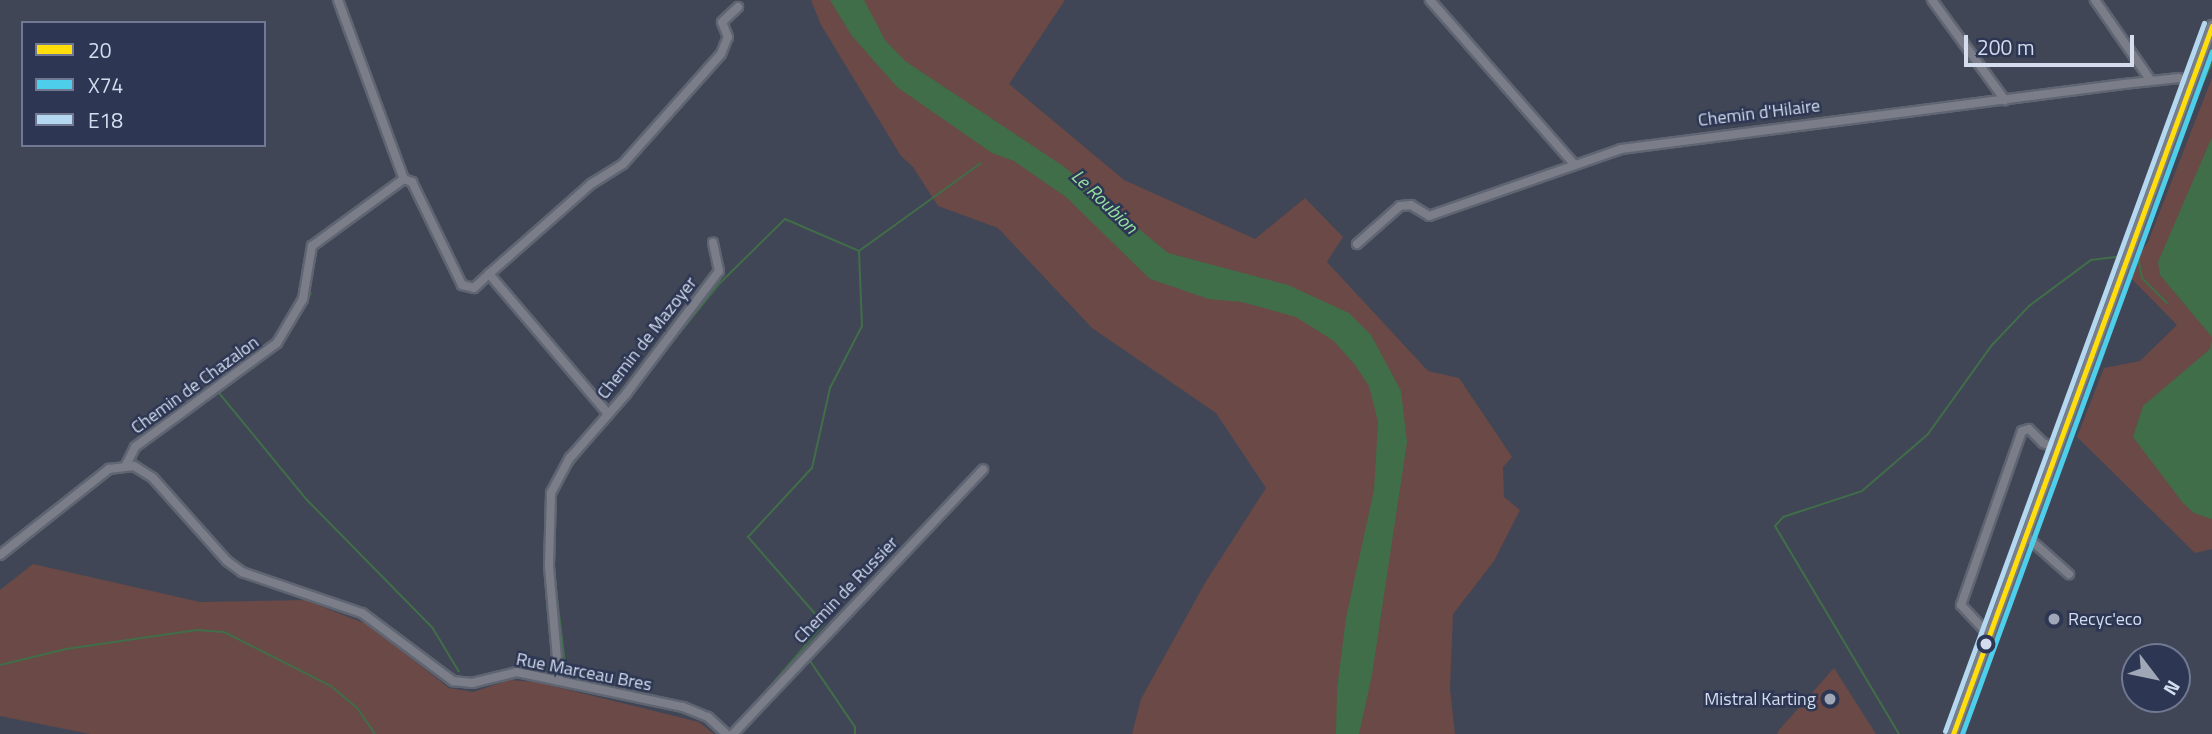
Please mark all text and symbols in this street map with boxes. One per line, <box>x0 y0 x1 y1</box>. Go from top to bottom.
legend <box>21 21 266 147</box>
scale bar <box>1967 21 2137 65</box>
text: 200 m <box>1977 31 2034 63</box>
text: 20 <box>88 34 112 66</box>
text: X74 <box>88 69 123 101</box>
street label: Chemin d'Hilaire <box>1697 95 1821 131</box>
text: E18 <box>88 104 123 136</box>
water label: Le Roubion <box>1067 164 1143 238</box>
street label: Chemin de Mazoyer <box>593 273 701 403</box>
street label: Chemin de Chazalon <box>127 331 263 439</box>
street label: Chemin de Russier <box>789 532 903 648</box>
place label: Recyc'eco <box>2068 608 2142 630</box>
marker: Recyc'eco <box>2046 611 2062 627</box>
unlabelled marker <box>1979 637 1993 651</box>
north arrow <box>2121 643 2191 713</box>
street label: Rue Marceau Bres <box>514 648 654 696</box>
text: N <box>2157 675 2188 702</box>
place label: Mistral Karting <box>1704 688 1816 710</box>
marker: Mistral Karting <box>1822 691 1838 707</box>

